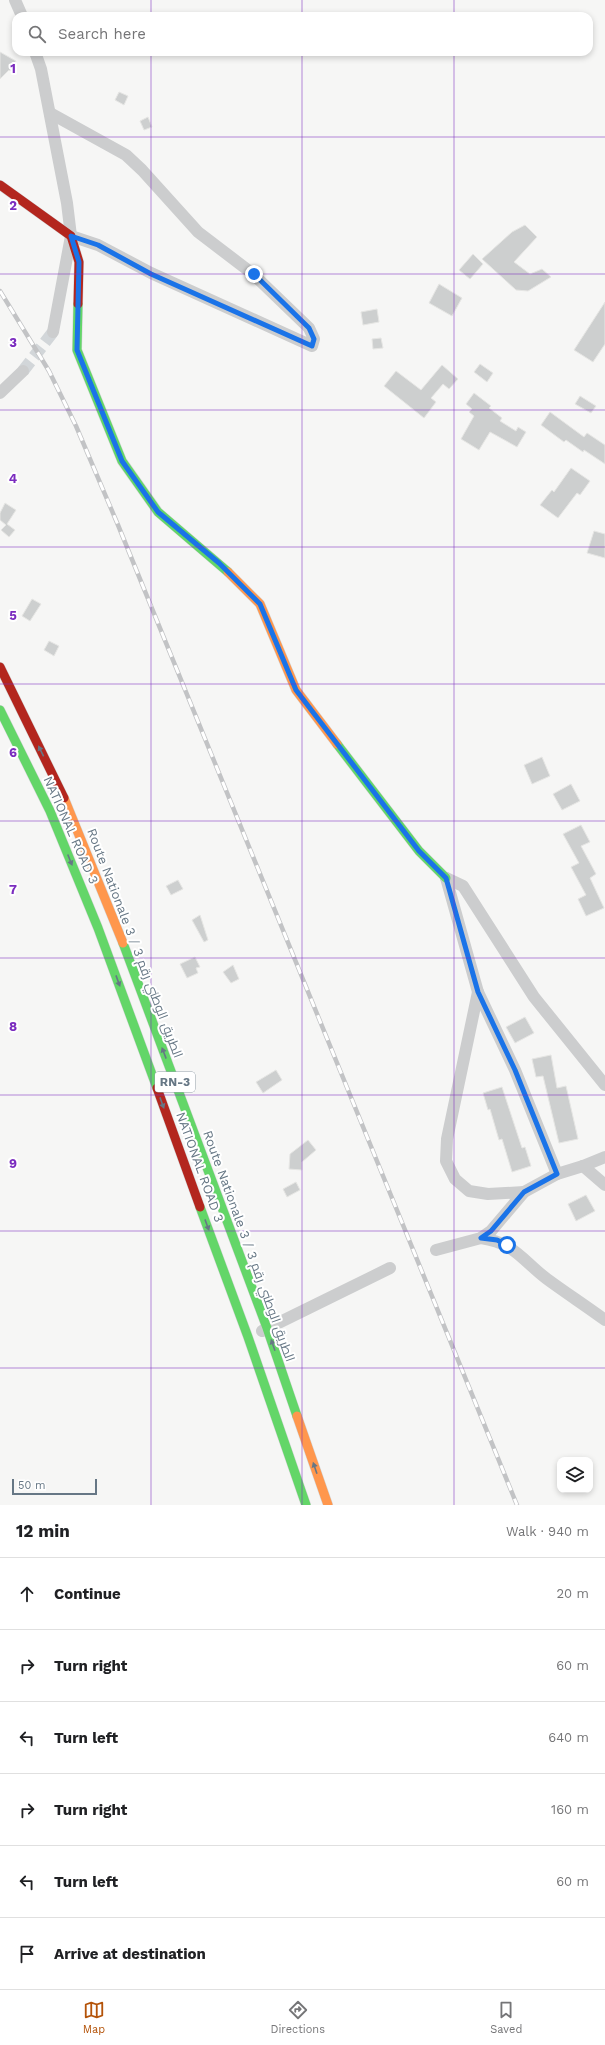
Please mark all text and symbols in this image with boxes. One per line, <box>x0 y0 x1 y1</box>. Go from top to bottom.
search box <box>12 12 593 56</box>
icon: search <box>26 23 48 45</box>
text: Search here <box>58 25 146 43</box>
text: 1 <box>10 61 16 76</box>
text: 2 <box>9 198 17 213</box>
route end <box>245 265 263 283</box>
text: 3 <box>9 335 17 350</box>
text: 4 <box>9 471 18 486</box>
text: 5 <box>9 608 17 623</box>
text: 6 <box>9 745 17 760</box>
one-way arrow <box>38 745 44 756</box>
street label: NATIONAL ROAD 3 <box>40 774 102 886</box>
street label: Route Nationale 3 / الطريق الوطني رقم 3 <box>81 826 186 1061</box>
one-way arrow <box>68 854 74 866</box>
text: 7 <box>9 882 17 897</box>
one-way arrow <box>115 975 121 987</box>
text: 8 <box>9 1019 17 1034</box>
one-way arrow <box>160 1046 166 1058</box>
road number: RN-3 <box>155 1072 195 1092</box>
one-way arrow <box>160 1097 166 1109</box>
street label: NATIONAL ROAD 3 <box>173 1110 227 1224</box>
street label: Route Nationale 3 / الطريق الوطني رقم 3 <box>197 1128 298 1365</box>
text: 9 <box>9 1156 17 1171</box>
one-way arrow <box>205 1219 211 1231</box>
route start <box>498 1236 516 1254</box>
one-way arrow <box>269 1339 275 1351</box>
map controls <box>557 1457 593 1493</box>
button: layers <box>557 1457 593 1493</box>
one-way arrow <box>311 1462 317 1474</box>
scale bar <box>12 1477 97 1496</box>
text: 50 m <box>18 1479 45 1492</box>
text: 12 min <box>16 1521 70 1541</box>
text: Walk · 940 m <box>506 1524 589 1539</box>
icon: ahead <box>16 1583 38 1605</box>
text: Continue <box>54 1585 121 1603</box>
text: 20 m <box>557 1586 589 1601</box>
icon: right <box>16 1655 38 1677</box>
text: Turn right <box>54 1657 127 1675</box>
text: 60 m <box>556 1658 589 1673</box>
icon: left <box>16 1727 38 1749</box>
text: Turn left <box>54 1729 118 1747</box>
text: 640 m <box>548 1730 589 1745</box>
icon: right <box>16 1799 38 1821</box>
text: Turn right <box>54 1801 127 1819</box>
text: 160 m <box>551 1802 589 1817</box>
icon: left <box>16 1871 38 1893</box>
text: Turn left <box>54 1873 118 1891</box>
text: 60 m <box>556 1874 589 1889</box>
icon: arrive <box>16 1943 38 1965</box>
text: Arrive at destination <box>54 1945 206 1963</box>
tab: Map <box>83 1999 105 2036</box>
tab: Directions <box>271 1999 325 2036</box>
tab: Saved <box>490 1999 522 2036</box>

